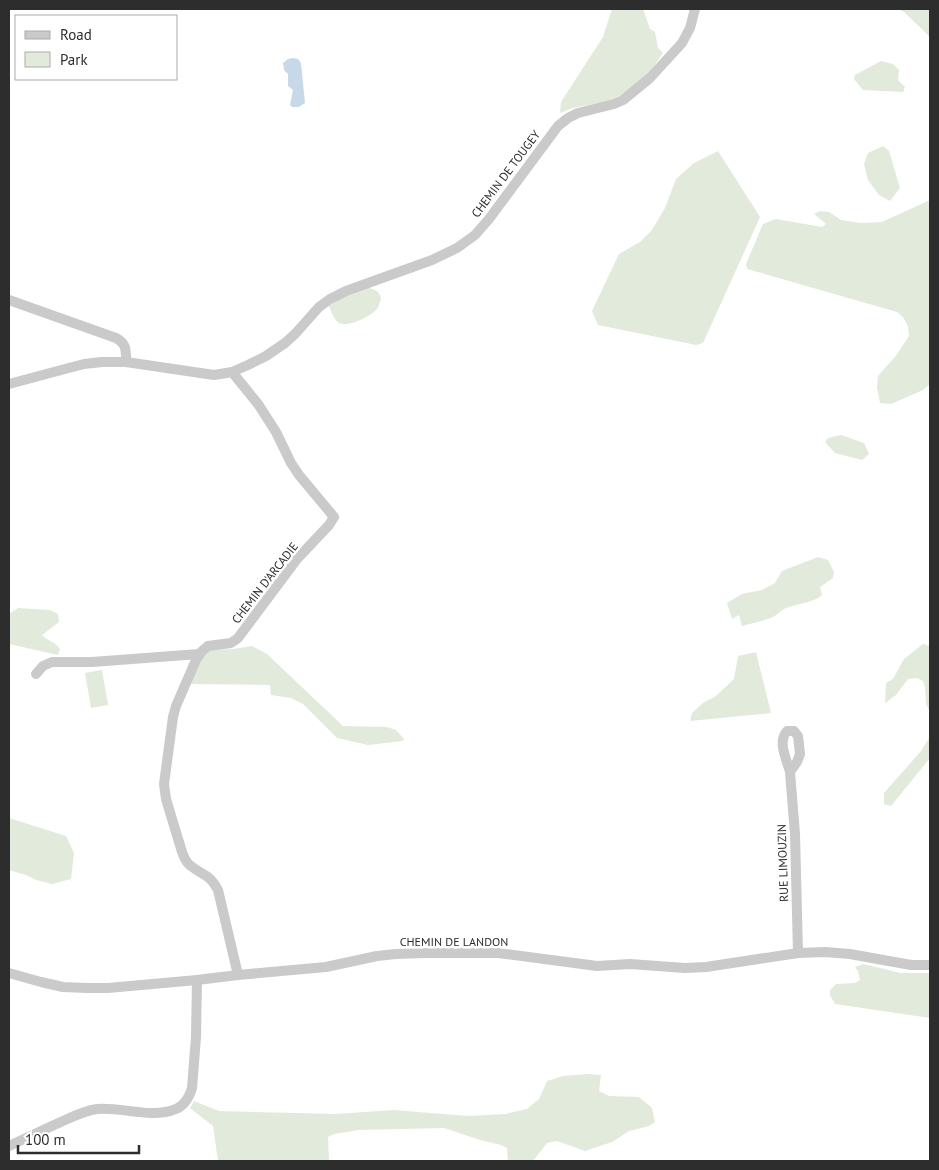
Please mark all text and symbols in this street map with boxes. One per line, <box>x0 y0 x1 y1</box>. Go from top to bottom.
legend <box>15 15 178 80</box>
text: Road <box>60 25 92 44</box>
text: Park <box>60 50 88 69</box>
street label: CHEMIN DE TOUGEY <box>468 127 543 220</box>
street label: CHEMIN D'ARCADIE <box>228 539 301 626</box>
street label: RUE LIMOUZIN <box>774 824 791 902</box>
street label: CHEMIN DE LANDON <box>400 934 508 949</box>
scale bar <box>18 1122 139 1154</box>
text: 100 m <box>25 1130 66 1149</box>

